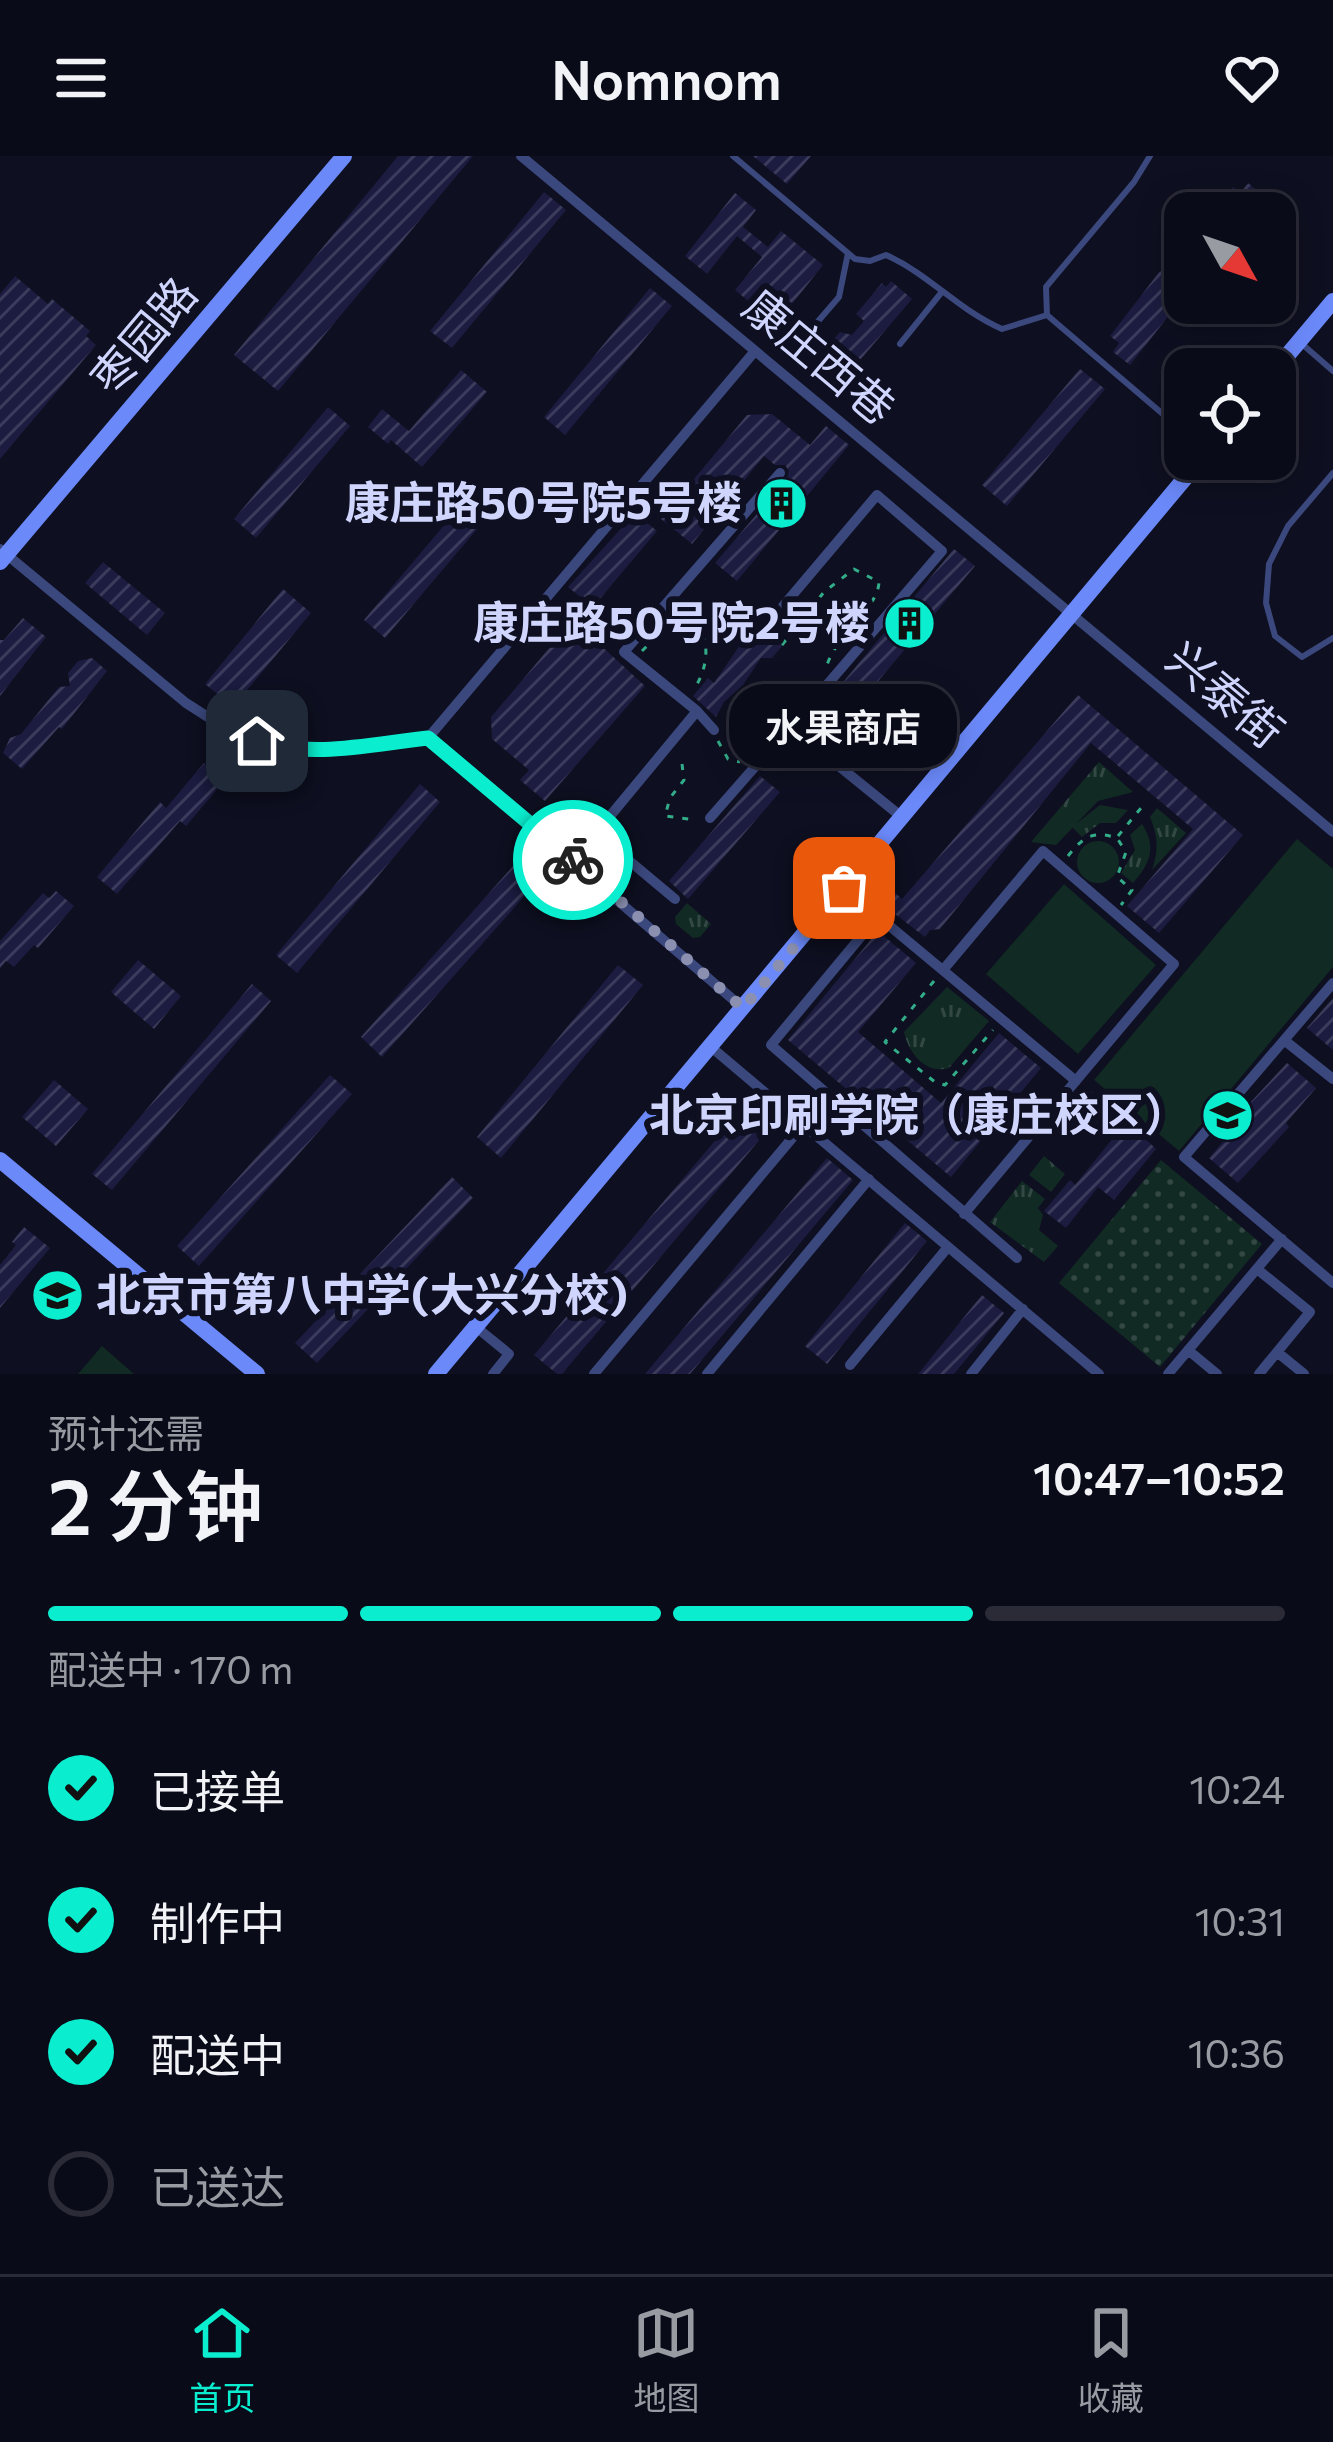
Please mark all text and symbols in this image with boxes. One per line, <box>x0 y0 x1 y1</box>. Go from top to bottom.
icon: menu <box>48 45 114 111</box>
text: Nomnom <box>551 45 782 111</box>
icon: heart <box>1219 45 1285 111</box>
north arrow <box>1164 192 1296 324</box>
map controls <box>1164 192 1296 480</box>
street label: 枣园路 <box>78 265 207 404</box>
street label: 康庄西巷 <box>734 276 907 434</box>
button: locate <box>1164 348 1296 480</box>
place label: 康庄路50号院5号楼 <box>345 473 742 528</box>
building icon: 康庄路50号院5号楼 <box>753 475 809 531</box>
place label: 康庄路50号院2号楼 <box>473 593 870 648</box>
building icon: 康庄路50号院2号楼 <box>881 595 937 651</box>
street label: 兴泰街 <box>1157 629 1296 758</box>
callout: 水果商店 <box>730 684 958 768</box>
pin <box>206 690 308 792</box>
text: 水果商店 <box>765 702 921 750</box>
icon: home <box>224 708 290 774</box>
courier <box>513 800 633 920</box>
icon: bike <box>540 827 606 893</box>
pin <box>793 837 895 939</box>
icon: bag <box>811 855 877 921</box>
place label: 北京印刷学院（康庄校区） <box>649 1085 1189 1140</box>
school or university icon: 北京印刷学院（康庄校区） <box>1200 1087 1256 1143</box>
place label: 北京市第八中学(大兴分校) <box>96 1265 628 1320</box>
school or university icon: 北京市第八中学(大兴分校) <box>29 1267 85 1323</box>
text: 预计还需 <box>48 1408 204 1456</box>
text: 10:47–10:52 <box>1033 1449 1285 1504</box>
text: 2 分钟 <box>48 1456 263 1551</box>
text: 配送中 · 170 m <box>48 1644 293 1692</box>
icon: check <box>48 1755 114 1821</box>
text: 已接单 <box>150 1762 285 1817</box>
text: 10:24 <box>1189 1764 1285 1812</box>
icon: check <box>48 1887 114 1953</box>
text: 制作中 <box>150 1894 285 1949</box>
text: 10:31 <box>1195 1896 1285 1944</box>
icon: check <box>48 2019 114 2085</box>
text: 配送中 <box>150 2026 285 2081</box>
text: 10:36 <box>1188 2028 1285 2076</box>
text: 已送达 <box>150 2158 285 2213</box>
tab: 首页 <box>189 2300 255 2420</box>
tab: 地图 <box>633 2300 699 2420</box>
tab: 收藏 <box>1078 2300 1144 2420</box>

